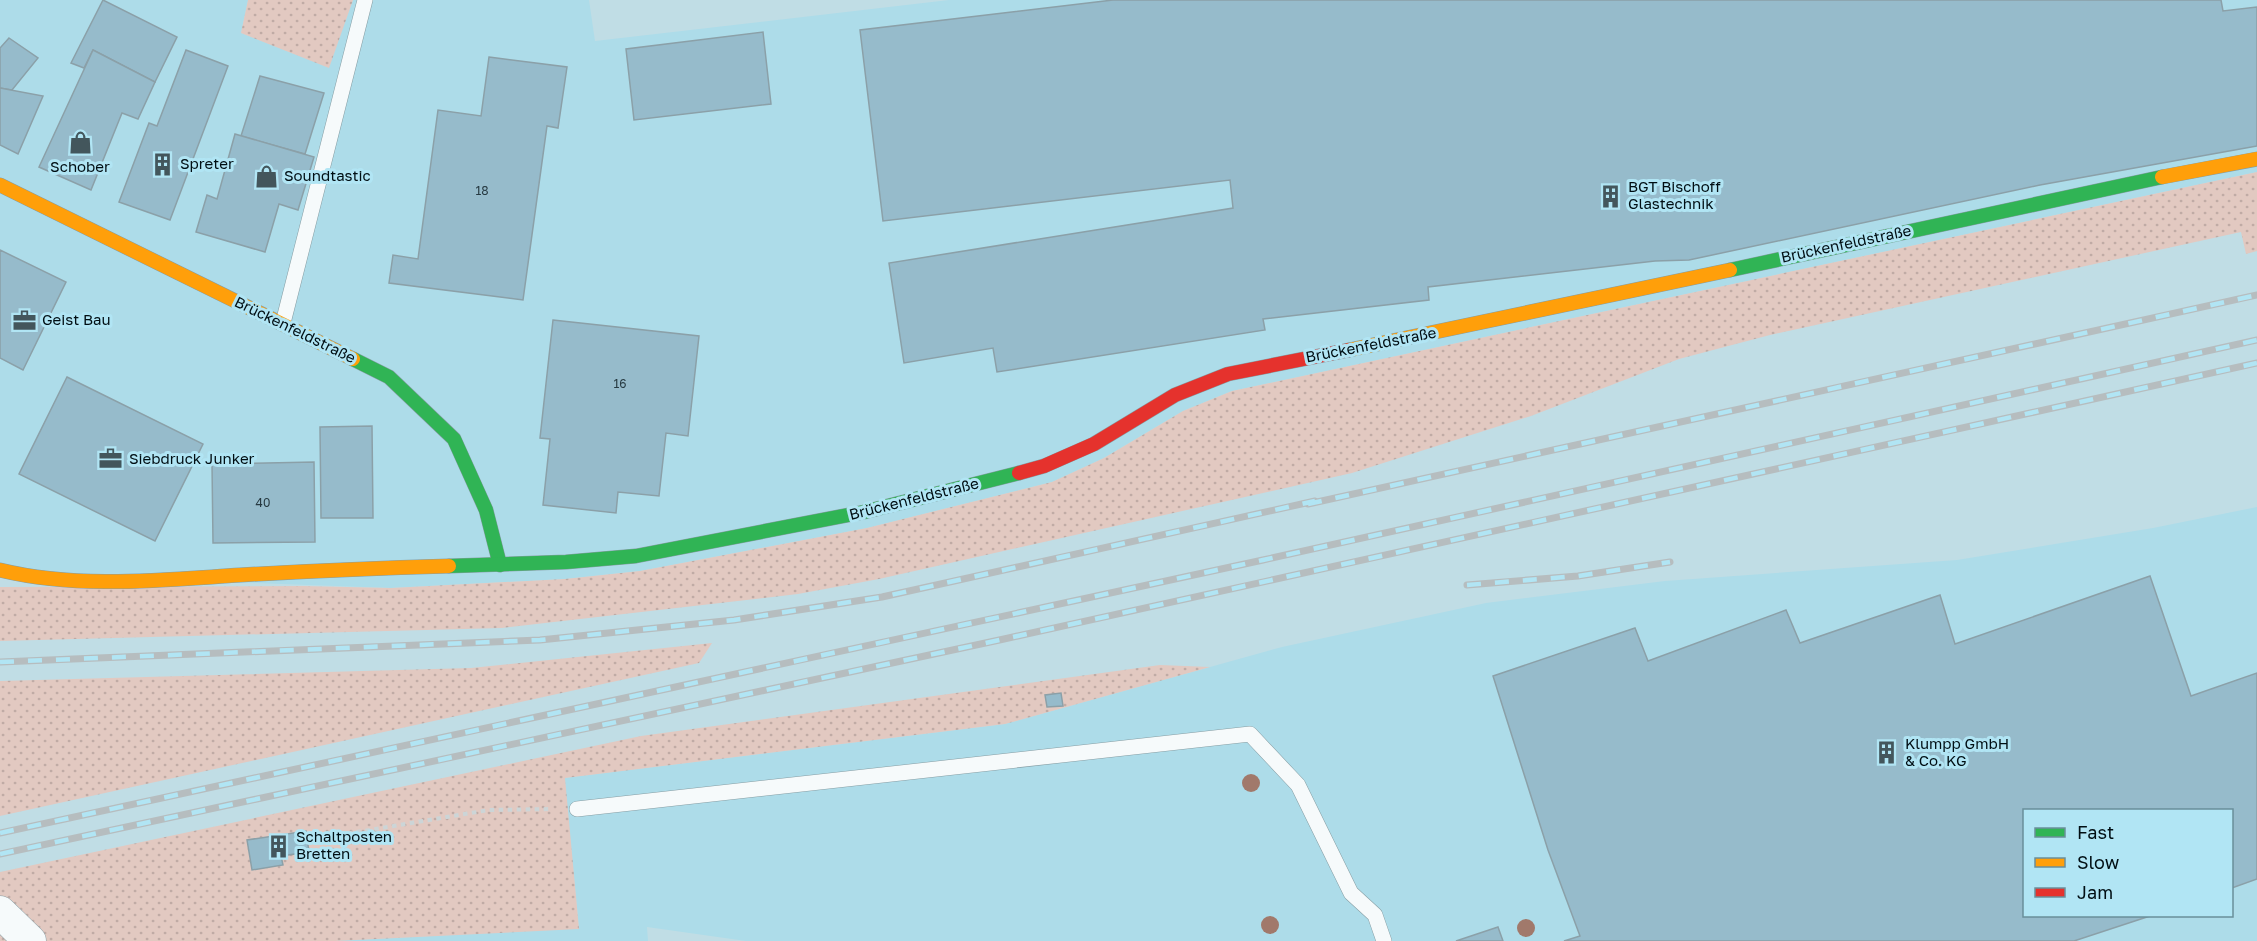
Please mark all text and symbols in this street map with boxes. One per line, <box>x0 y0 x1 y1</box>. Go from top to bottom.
shop icon: Schober <box>67 130 93 156</box>
building icon: Spreter <box>149 151 175 177</box>
place label: Spreter <box>180 154 234 172</box>
place label: Schober <box>50 157 110 175</box>
shop icon: Soundtastic <box>253 163 279 189</box>
place label: Soundtastic <box>284 166 371 184</box>
place label: BGT Bischoff Glastechnik <box>1628 177 1721 212</box>
house number: 18 <box>475 183 489 198</box>
building icon: BGT Bischoff Glastechnik <box>1597 183 1623 209</box>
street label: Brückenfeldstraße <box>1779 220 1913 266</box>
street label: Brückenfeldstraße <box>232 292 359 366</box>
office icon: Geist Bau <box>11 307 37 333</box>
place label: Geist Bau <box>42 310 111 328</box>
street label: Brückenfeldstraße <box>1304 322 1438 366</box>
house number: 16 <box>613 376 627 391</box>
office icon: Siebdruck Junker <box>98 446 124 472</box>
place label: Siebdruck Junker <box>129 449 255 467</box>
street label: Brückenfeldstraße <box>847 473 981 523</box>
house number: 40 <box>256 495 270 510</box>
place label: Klumpp GmbH & Co. KG <box>1905 734 2009 769</box>
building icon: Klumpp GmbH & Co. KG <box>1874 740 1900 766</box>
legend <box>2023 809 2233 917</box>
text: Fast <box>2077 821 2114 843</box>
place label: Schaltposten Bretten <box>296 827 392 862</box>
building icon: Schaltposten Bretten <box>265 833 291 859</box>
text: Slow <box>2077 851 2120 873</box>
text: Jam <box>2077 881 2113 903</box>

